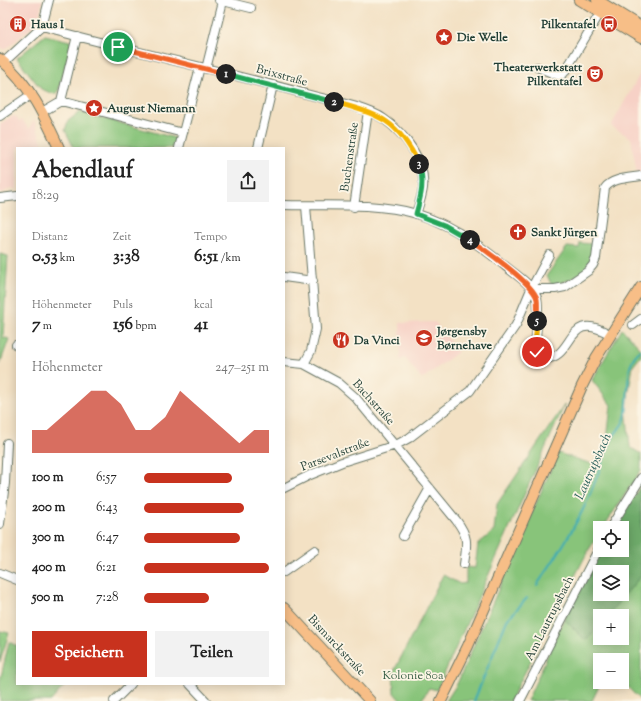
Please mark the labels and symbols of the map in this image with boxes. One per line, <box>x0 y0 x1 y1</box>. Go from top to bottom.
building icon: Haus I <box>8 14 28 34</box>
bus stop icon: Pilkentafel <box>599 14 619 34</box>
place label: Haus I <box>30 16 64 34</box>
place label: Pilkentafel <box>540 16 597 34</box>
place icon: Die Welle <box>434 27 454 47</box>
place label: Die Welle <box>456 29 508 47</box>
pin <box>101 30 135 64</box>
place label: Theaterwerkstatt Pilkentafel <box>493 59 583 91</box>
street label: Brixstraße <box>254 60 310 92</box>
pin: 1 <box>216 64 236 84</box>
theatre icon: Theaterwerkstatt Pilkentafel <box>585 64 605 84</box>
pin: 2 <box>324 92 344 112</box>
place icon: August Niemann <box>84 98 104 118</box>
place label: August Niemann <box>106 100 196 118</box>
street label: Buchenstraße <box>336 121 364 193</box>
pin: 3 <box>409 154 429 174</box>
church icon: Sankt Jürgen <box>508 222 528 242</box>
place label: Sankt Jürgen <box>531 224 598 242</box>
pin: 4 <box>460 230 480 250</box>
pin: 5 <box>527 311 547 331</box>
place label: Jørgensby Børnehave <box>436 323 492 355</box>
school or university icon: Jørgensby Børnehave <box>414 328 434 348</box>
restaurant icon: Da Vinci <box>331 330 351 350</box>
place label: Da Vinci <box>353 332 400 350</box>
pin <box>520 335 554 369</box>
street label: Bachstraße <box>348 376 399 430</box>
water label: Lautrupsbach <box>571 430 617 503</box>
street label: Parsevalstraße <box>298 433 373 476</box>
street label: Am Lautrupsbach <box>521 573 579 664</box>
street label: Bismarckstraße <box>303 611 370 681</box>
park label: Kolonie 80a <box>383 667 444 685</box>

